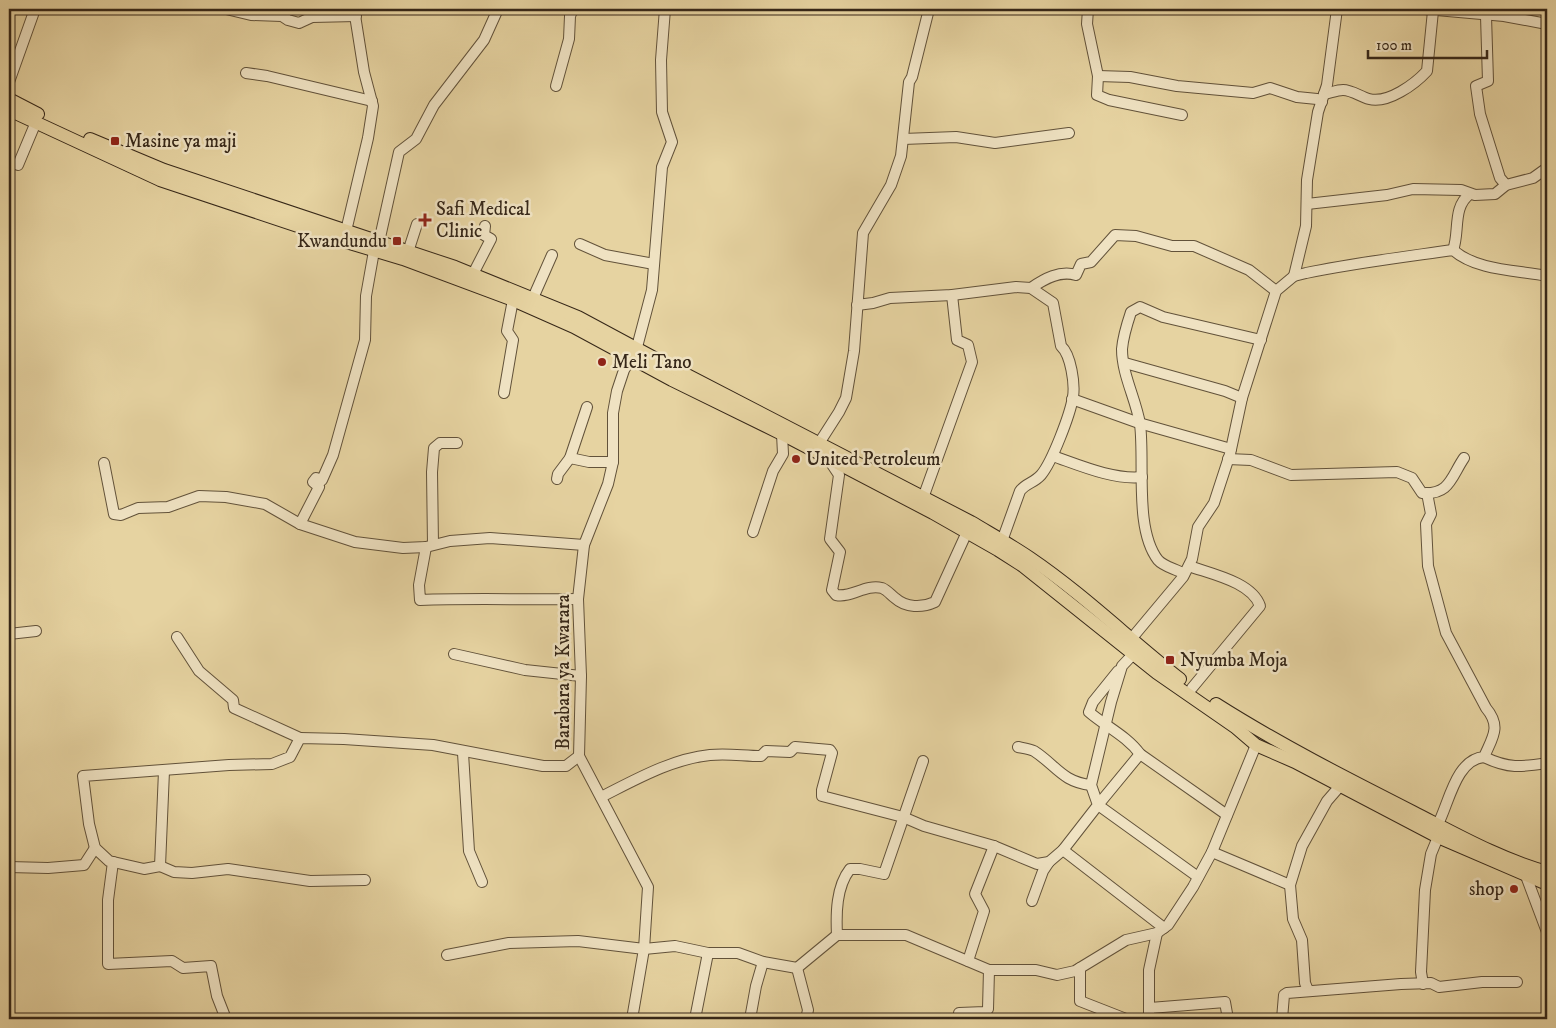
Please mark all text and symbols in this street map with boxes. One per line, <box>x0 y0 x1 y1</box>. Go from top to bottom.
scale bar <box>1368 28 1487 60</box>
text: 100 m <box>1376 36 1412 55</box>
place label: Masine ya maji <box>125 130 237 153</box>
marker: Masine ya maji <box>109 135 121 147</box>
place label: Safi Medical Clinic <box>436 198 530 243</box>
marker: Safi Medical Clinic <box>418 213 432 227</box>
place label: Kwandundu <box>297 230 387 253</box>
marker: Kwandundu <box>391 235 403 247</box>
place label: Meli Tano <box>612 351 692 374</box>
marker: Meli Tano <box>596 356 608 368</box>
place label: United Petroleum <box>806 448 940 471</box>
marker: United Petroleum <box>790 453 802 465</box>
street label: Barabara ya Kwarara <box>552 594 575 750</box>
place label: Nyumba Moja <box>1180 649 1288 672</box>
marker: Nyumba Moja <box>1164 654 1176 666</box>
place label: shop <box>1469 878 1504 901</box>
marker: shop <box>1508 883 1520 895</box>

